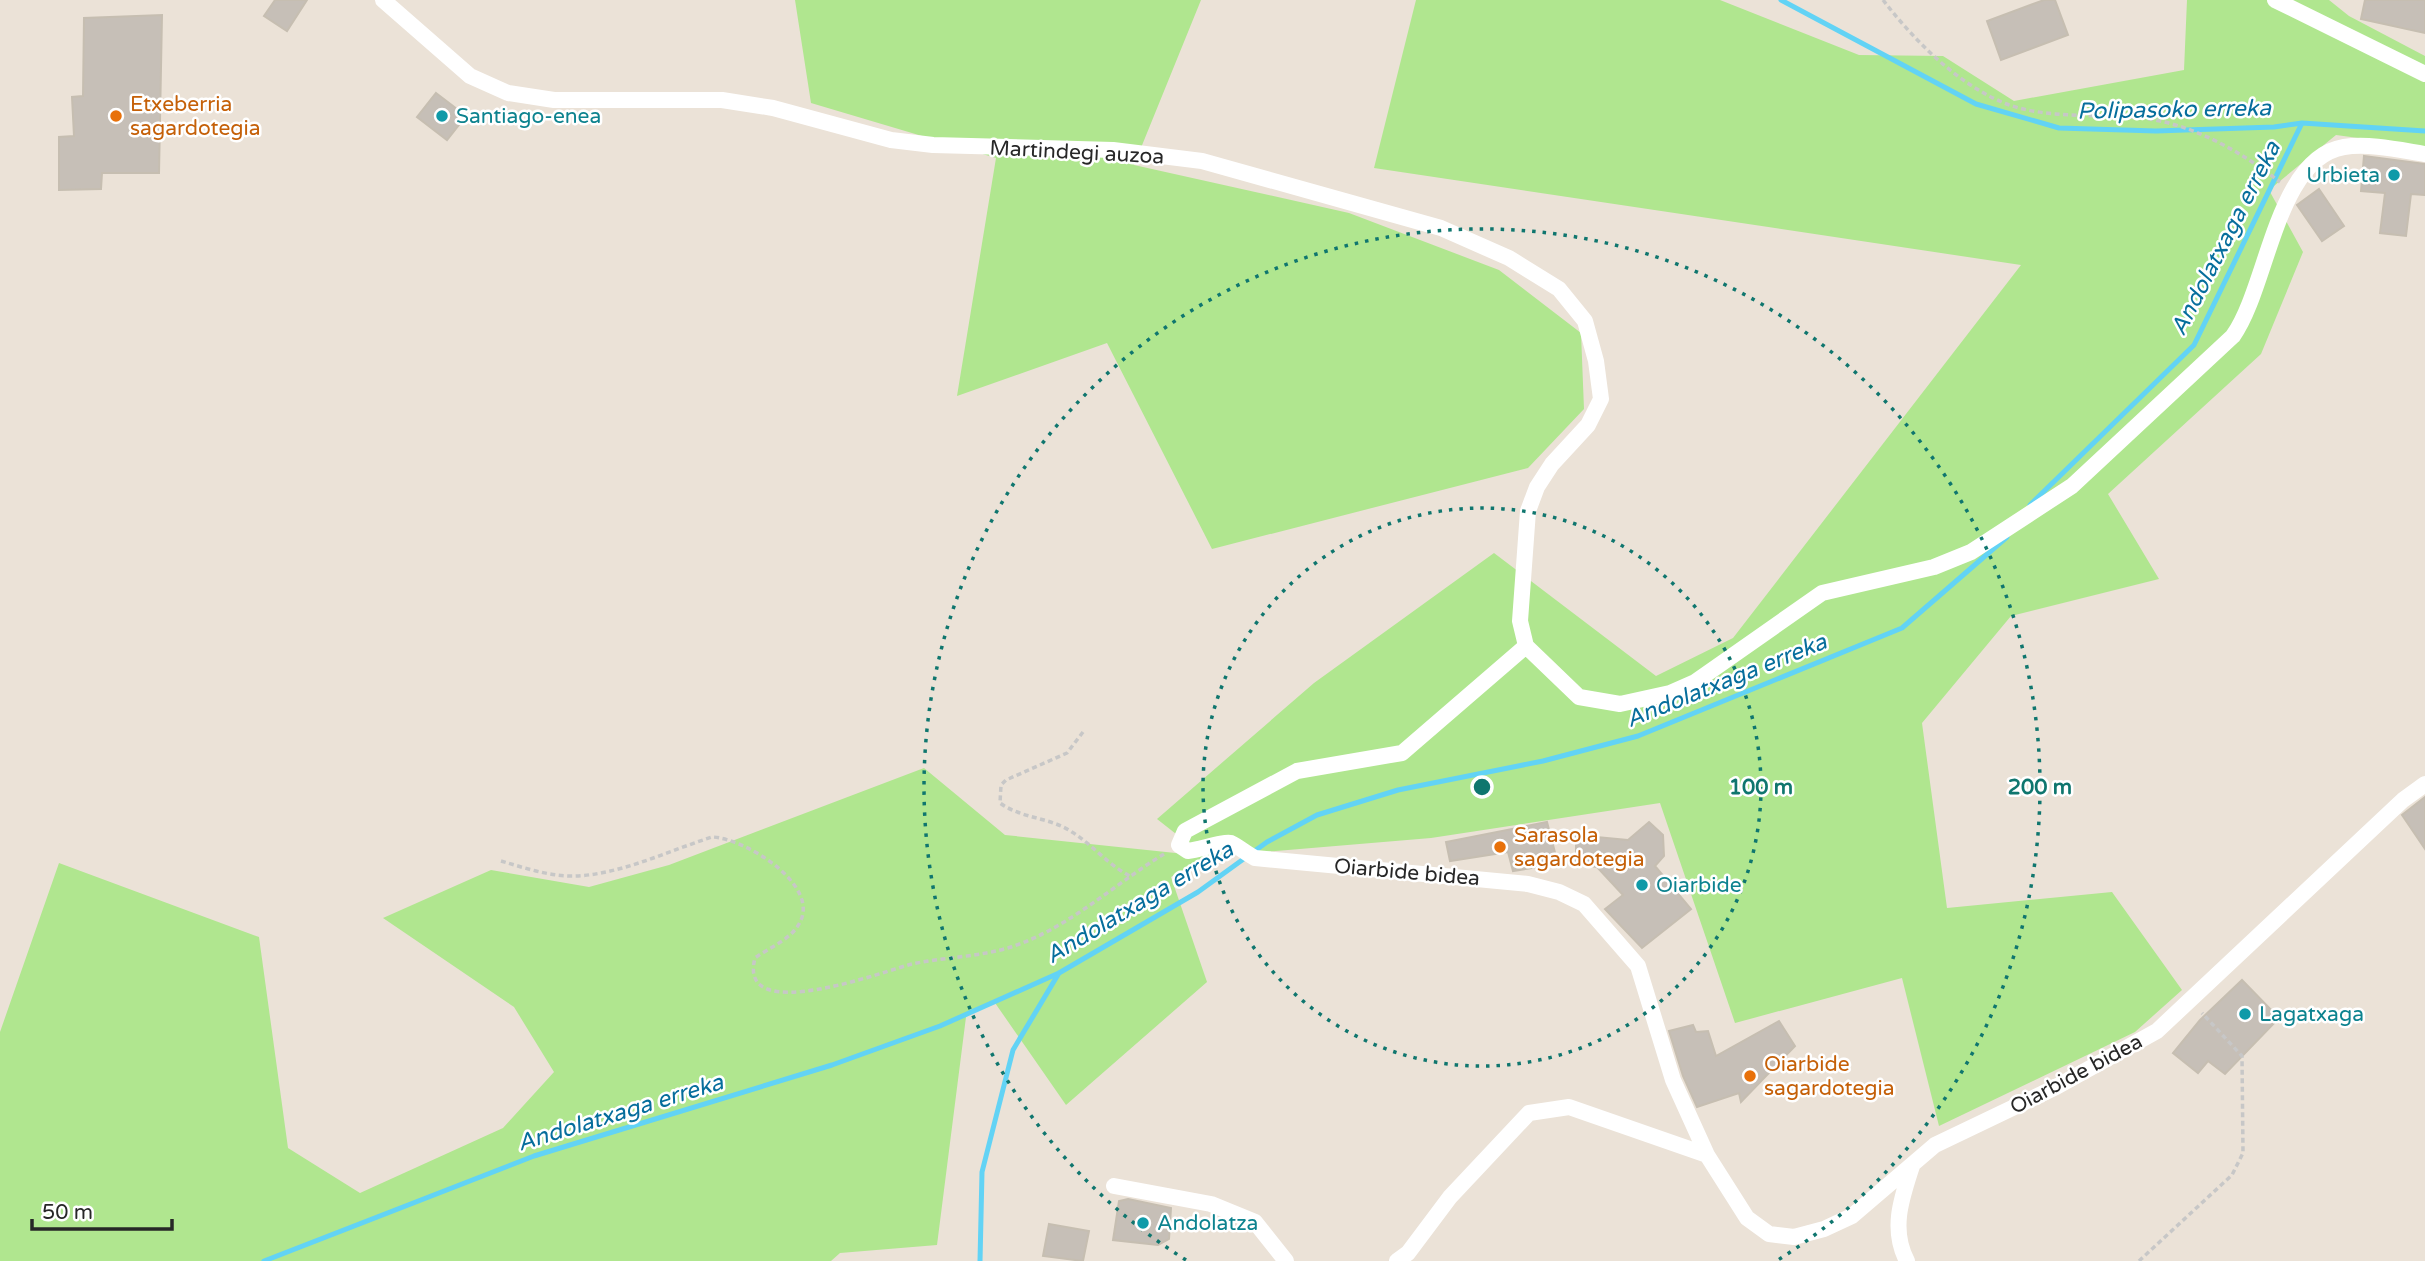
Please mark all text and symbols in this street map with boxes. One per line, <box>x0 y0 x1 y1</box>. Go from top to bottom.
place label: Etxeberria sagardotegia <box>130 92 261 141</box>
water label: Polipasoko erreka <box>2077 94 2272 126</box>
place label: Santiago-enea <box>456 104 601 129</box>
marker: Etxeberria sagardotegia <box>108 108 124 124</box>
marker: Santiago-enea <box>434 108 450 124</box>
street label: Martindegi auzoa <box>989 135 1165 170</box>
water label: Andolatxaga erreka <box>2165 136 2287 340</box>
place label: Urbieta <box>2306 163 2380 188</box>
marker: Urbieta <box>2386 167 2402 183</box>
water label: Andolatxaga erreka <box>1622 627 1832 734</box>
centre of rings <box>1470 775 1494 799</box>
text: 100 m <box>1729 775 1793 800</box>
text: 200 m <box>2008 775 2072 800</box>
place label: Sarasola sagardotegia <box>1514 823 1645 872</box>
water label: Andolatxaga erreka <box>1041 835 1239 970</box>
marker: Sarasola sagardotegia <box>1492 839 1508 855</box>
street label: Oiarbide bidea <box>1333 854 1481 891</box>
place label: Oiarbide <box>1656 873 1742 898</box>
marker: Oiarbide <box>1634 877 1650 893</box>
place label: Lagatxaga <box>2259 1002 2364 1027</box>
marker: Lagatxaga <box>2237 1006 2253 1022</box>
street label: Oiarbide bidea <box>2006 1029 2147 1120</box>
place label: Oiarbide sagardotegia <box>1764 1052 1895 1101</box>
water label: Andolatxaga erreka <box>514 1068 728 1158</box>
marker: Oiarbide sagardotegia <box>1742 1068 1758 1084</box>
scale bar <box>32 1188 172 1232</box>
text: 50 m <box>42 1200 93 1225</box>
place label: Andolatza <box>1157 1211 1258 1236</box>
marker: Andolatza <box>1135 1215 1151 1231</box>

